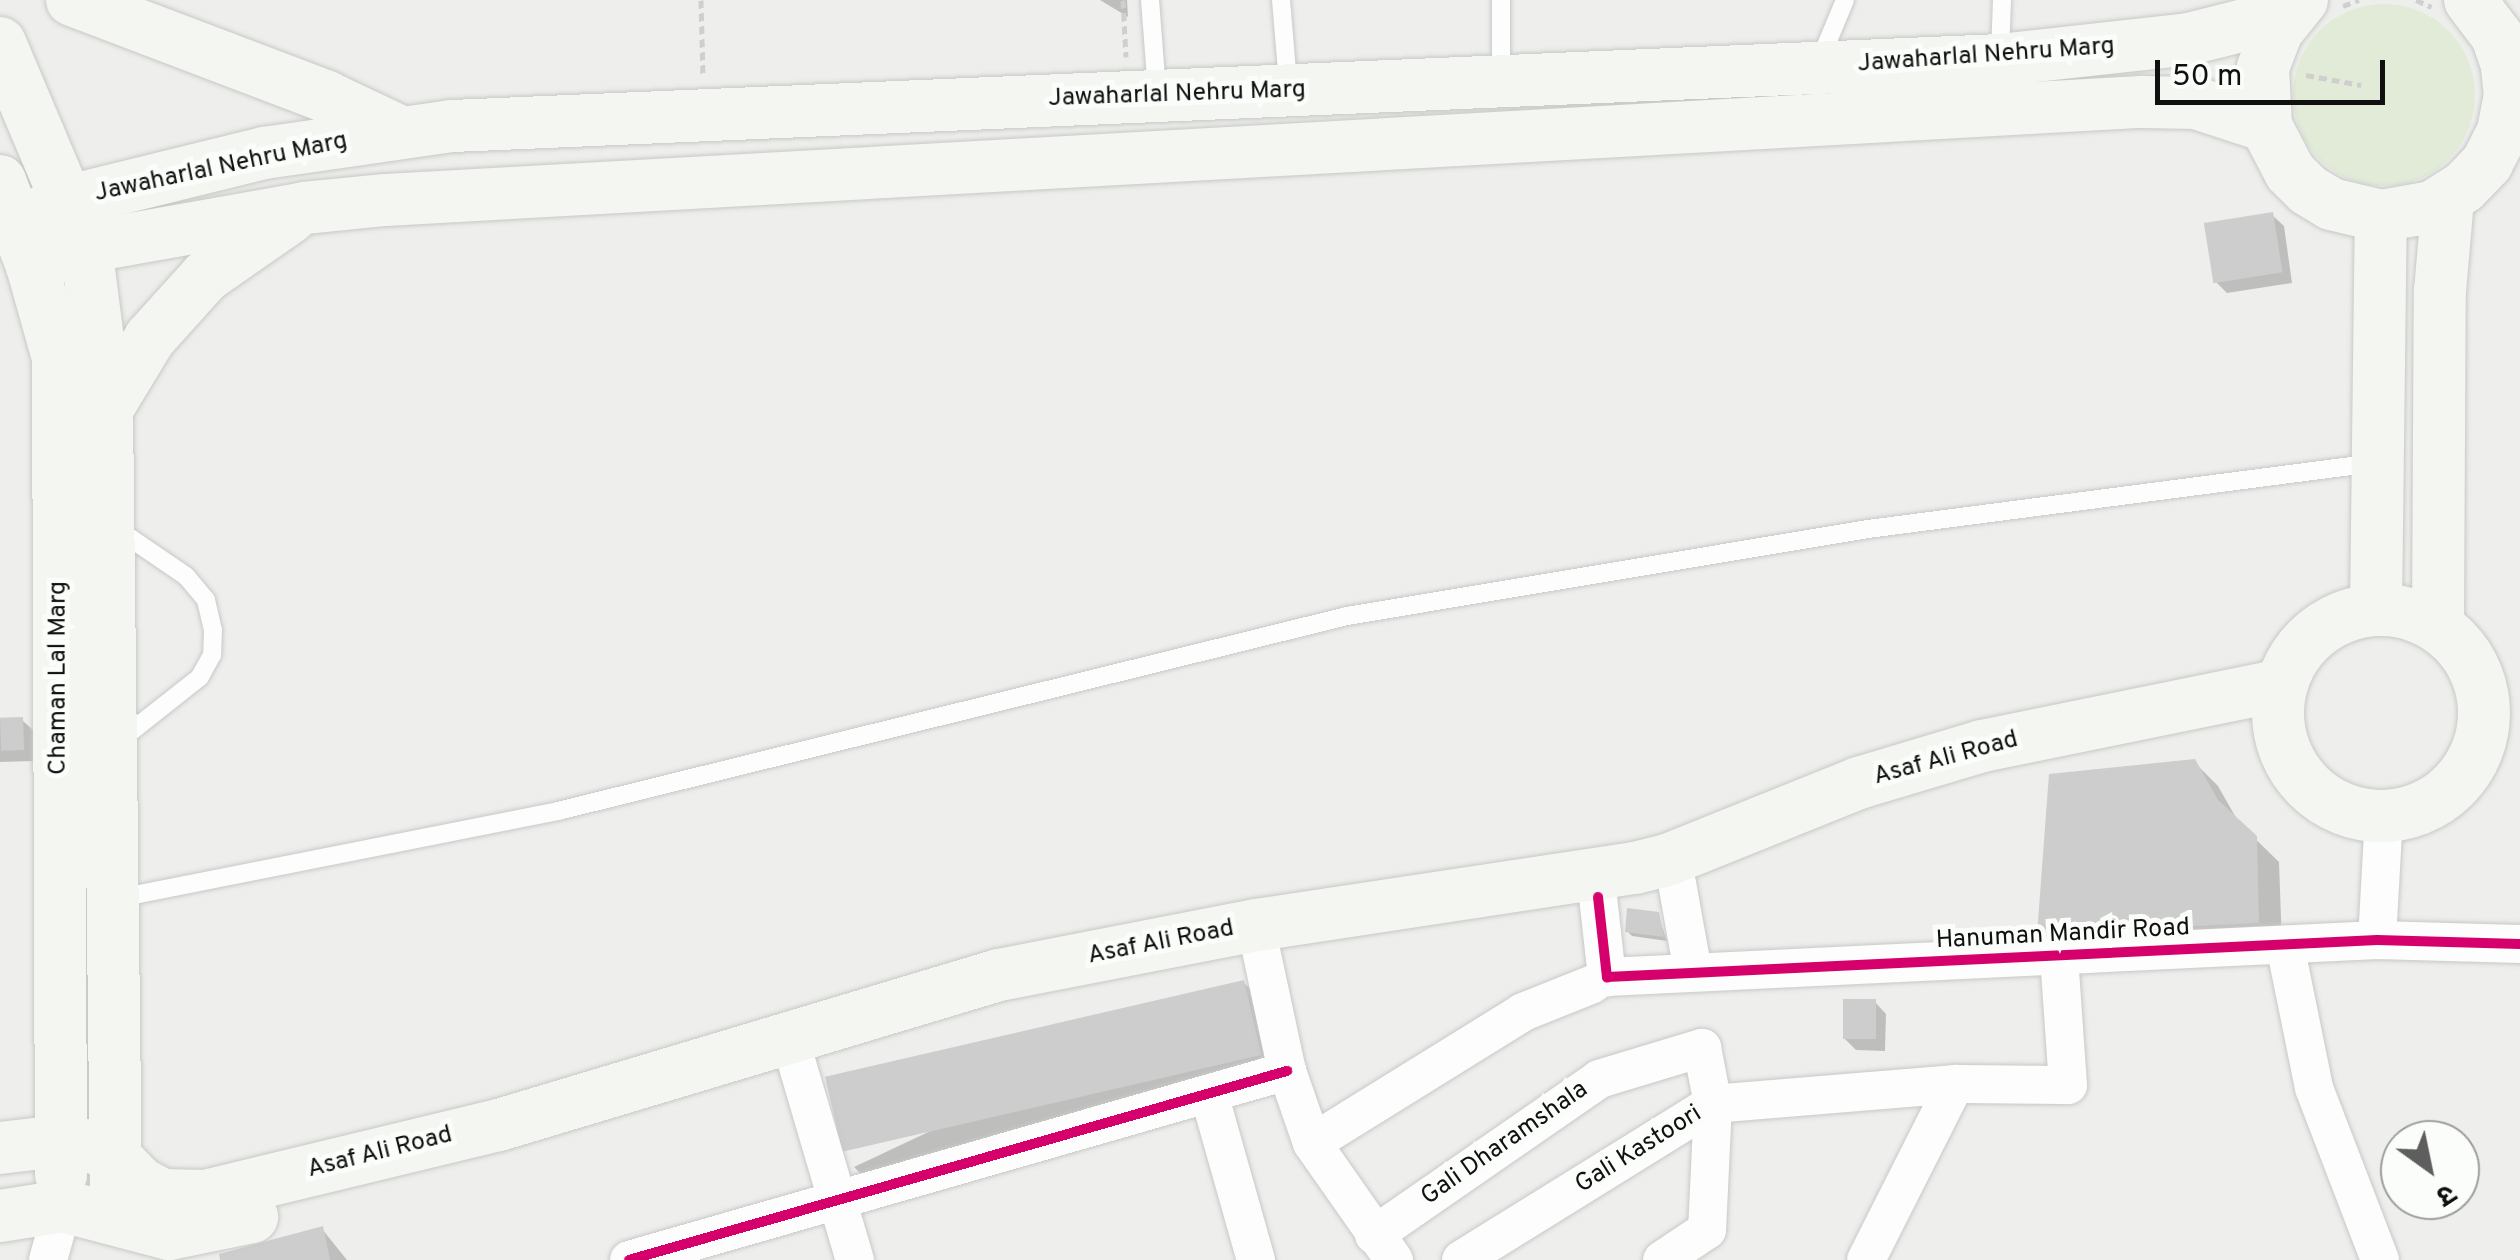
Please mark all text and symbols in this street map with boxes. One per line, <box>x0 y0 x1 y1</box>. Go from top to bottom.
street label: Jawaharlal Nehru Marg <box>1856 32 2116 80</box>
scale bar <box>2160 40 2390 102</box>
text: 50 m <box>2172 59 2242 96</box>
street label: Jawaharlal Nehru Marg <box>1048 76 1306 114</box>
street label: Jawaharlal Nehru Marg <box>92 127 350 209</box>
street label: Chaman Lal Marg <box>44 581 74 775</box>
street label: Asaf Ali Road <box>1870 725 2022 793</box>
street label: Hanuman Mandir Road <box>1935 913 2191 957</box>
street label: Asaf Ali Road <box>1085 914 1237 972</box>
street label: Gali Dharamshala <box>1416 1075 1594 1213</box>
street label: Gali Kastoori <box>1570 1099 1708 1201</box>
street label: Asaf Ali Road <box>304 1120 456 1186</box>
north arrow <box>2380 1120 2480 1220</box>
text: उ <box>2429 1174 2462 1213</box>

